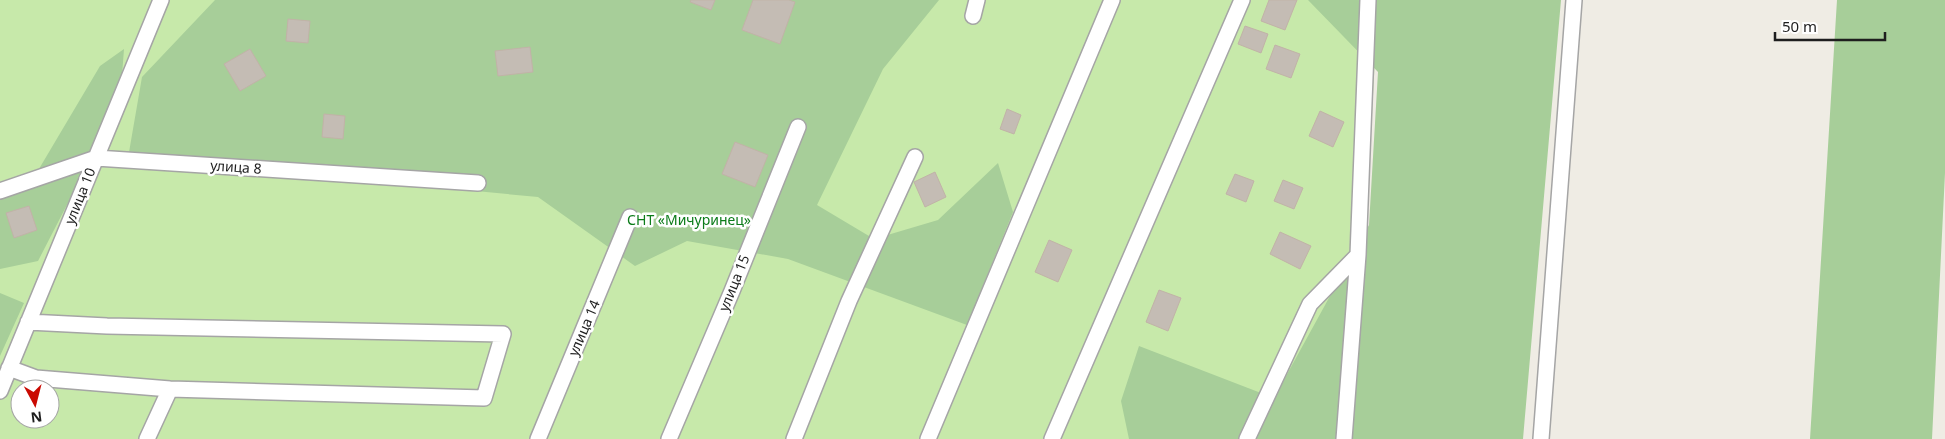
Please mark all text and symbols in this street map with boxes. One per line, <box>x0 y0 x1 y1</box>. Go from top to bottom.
scale bar <box>1775 10 1885 42</box>
text: 50 m <box>1782 16 1817 36</box>
street label: улица 8 <box>210 155 262 178</box>
street label: улица 10 <box>60 165 99 227</box>
park label: СНТ «Мичуринец» <box>627 210 751 229</box>
street label: улица 15 <box>714 252 753 314</box>
street label: улица 14 <box>563 297 604 359</box>
north arrow <box>10 379 60 429</box>
text: N <box>30 407 43 428</box>

